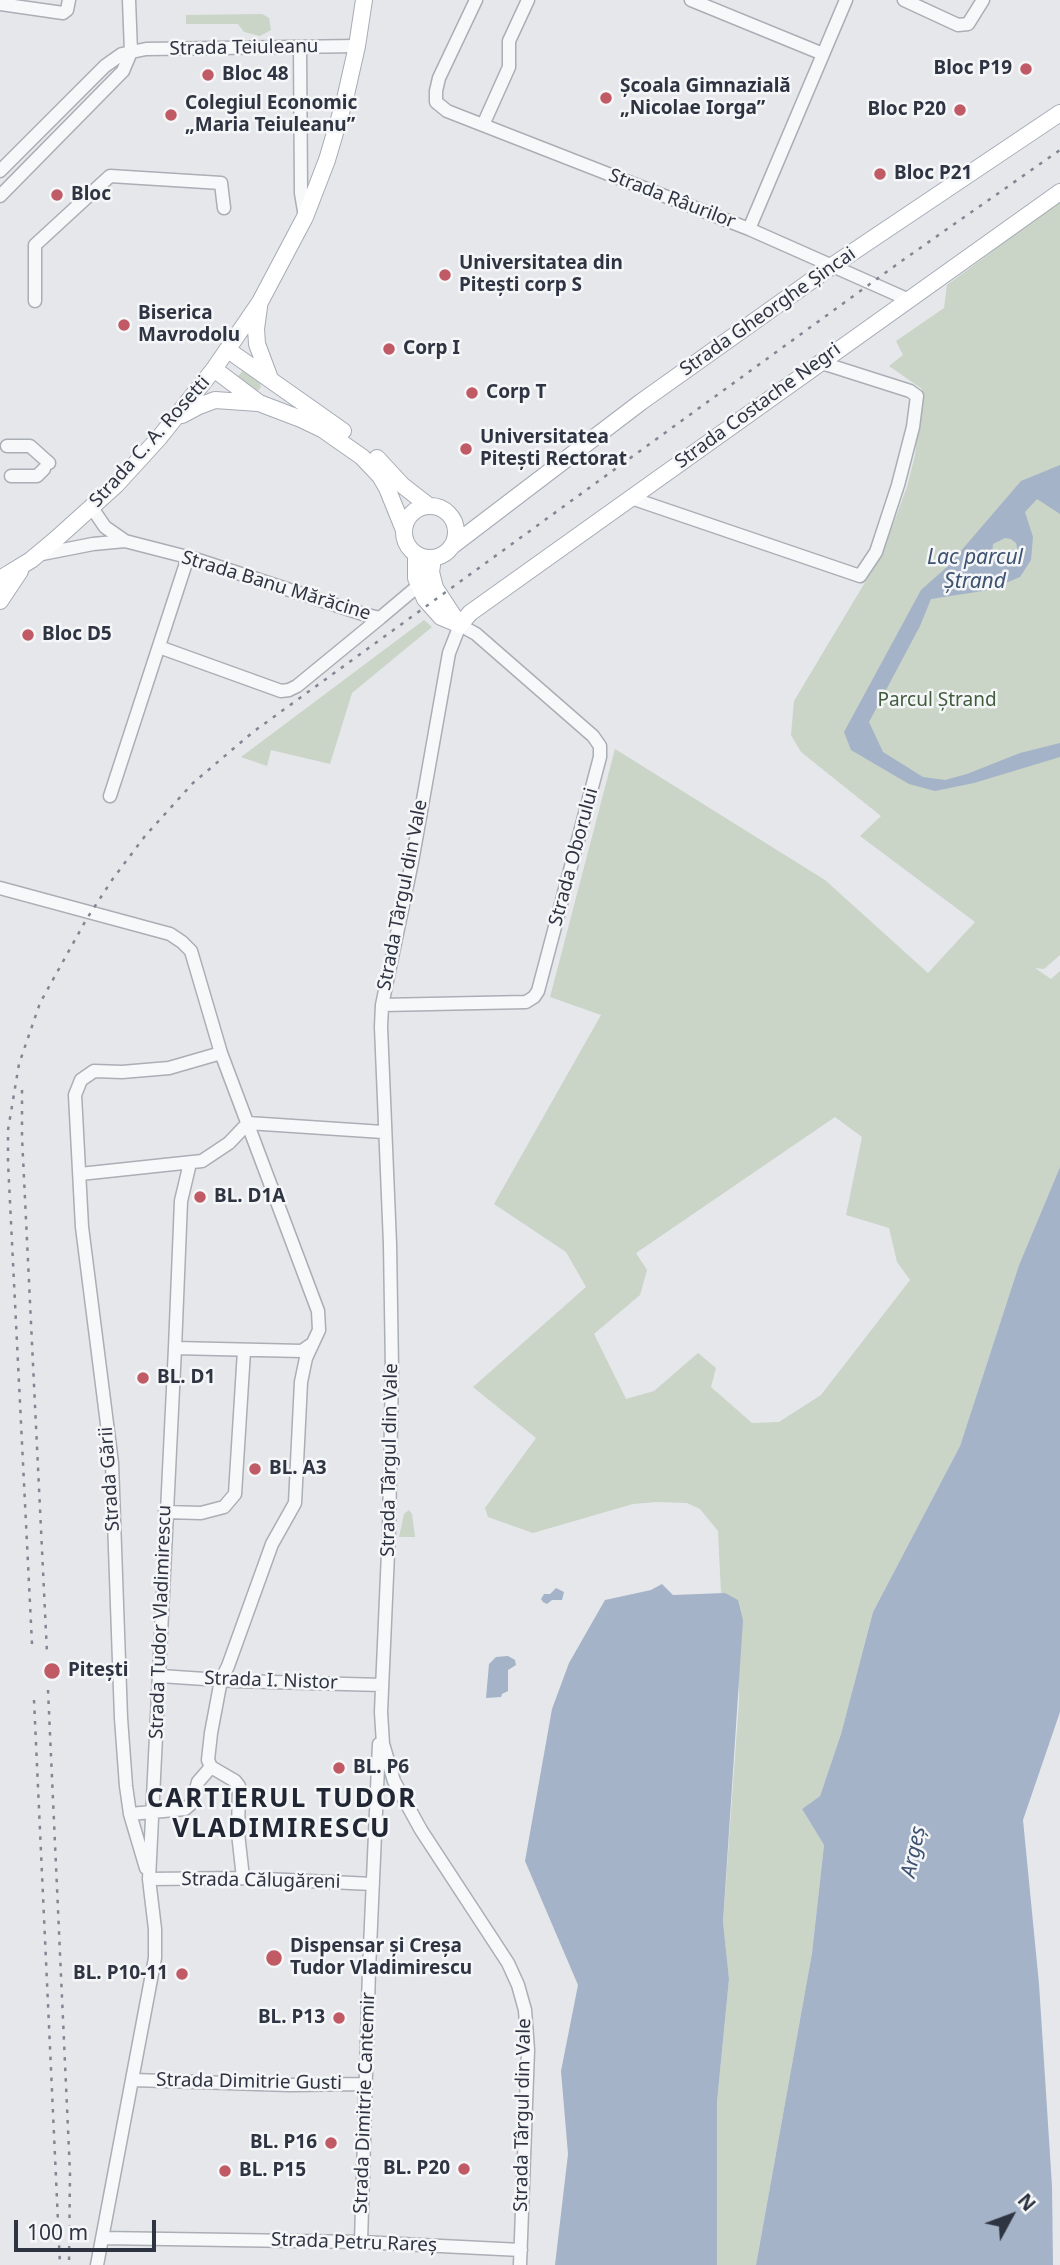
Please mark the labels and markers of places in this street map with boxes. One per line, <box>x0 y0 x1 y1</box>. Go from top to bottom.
place label: Bloc P19 <box>934 58 1012 80</box>
marker: Bloc P19 <box>1018 61 1034 77</box>
place label: Bloc 48 <box>222 64 289 86</box>
marker: Bloc 48 <box>200 67 216 83</box>
place label: Școala Gimnazială „Nicolae Iorga” <box>620 76 791 120</box>
marker: Școala Gimnazială „Nicolae Iorga” <box>598 90 614 106</box>
place label: Colegiul Economic „Maria Teiuleanu” <box>185 93 357 137</box>
place label: Bloc P20 <box>868 99 946 121</box>
marker: Bloc P20 <box>952 102 968 118</box>
marker: Colegiul Economic „Maria Teiuleanu” <box>163 107 179 123</box>
place label: Bloc P21 <box>894 163 972 185</box>
marker: Bloc P21 <box>872 166 888 182</box>
place label: Bloc <box>71 184 111 206</box>
marker: Bloc <box>49 187 65 203</box>
place label: Universitatea din Pitești corp S <box>459 253 623 297</box>
marker: Universitatea din Pitești corp S <box>437 267 453 283</box>
place label: Biserica Mavrodolu <box>138 303 240 347</box>
marker: Biserica Mavrodolu <box>116 317 132 333</box>
place label: Corp I <box>403 338 460 360</box>
marker: Corp I <box>381 341 397 357</box>
place label: Corp T <box>486 382 546 404</box>
marker: Corp T <box>464 385 480 401</box>
place label: Universitatea Pitești Rectorat <box>480 427 627 471</box>
marker: Universitatea Pitești Rectorat <box>458 441 474 457</box>
place label: Bloc D5 <box>42 624 112 646</box>
marker: Bloc D5 <box>20 627 36 643</box>
place label: BL. D1A <box>214 1186 285 1208</box>
marker: BL. D1A <box>192 1189 208 1205</box>
place label: BL. D1 <box>157 1367 215 1389</box>
marker: BL. D1 <box>135 1370 151 1386</box>
place label: BL. A3 <box>269 1458 327 1480</box>
marker: BL. A3 <box>247 1461 263 1477</box>
place label: Pitești <box>68 1660 129 1682</box>
marker: Pitești <box>42 1661 62 1681</box>
place label: BL. P6 <box>353 1757 409 1779</box>
marker: BL. P6 <box>331 1760 347 1776</box>
place label: Dispensar și Creșa Tudor Vladimirescu <box>290 1936 472 1980</box>
marker: Dispensar și Creșa Tudor Vladimirescu <box>264 1948 284 1968</box>
place label: BL. P10-11 <box>73 1963 168 1985</box>
marker: BL. P10-11 <box>174 1966 190 1982</box>
place label: BL. P13 <box>258 2007 325 2029</box>
marker: BL. P13 <box>331 2010 347 2026</box>
place label: BL. P16 <box>250 2132 317 2154</box>
marker: BL. P16 <box>323 2135 339 2151</box>
place label: BL. P20 <box>383 2158 450 2180</box>
place label: BL. P15 <box>239 2160 306 2182</box>
marker: BL. P20 <box>456 2161 472 2177</box>
marker: BL. P15 <box>217 2163 233 2179</box>

